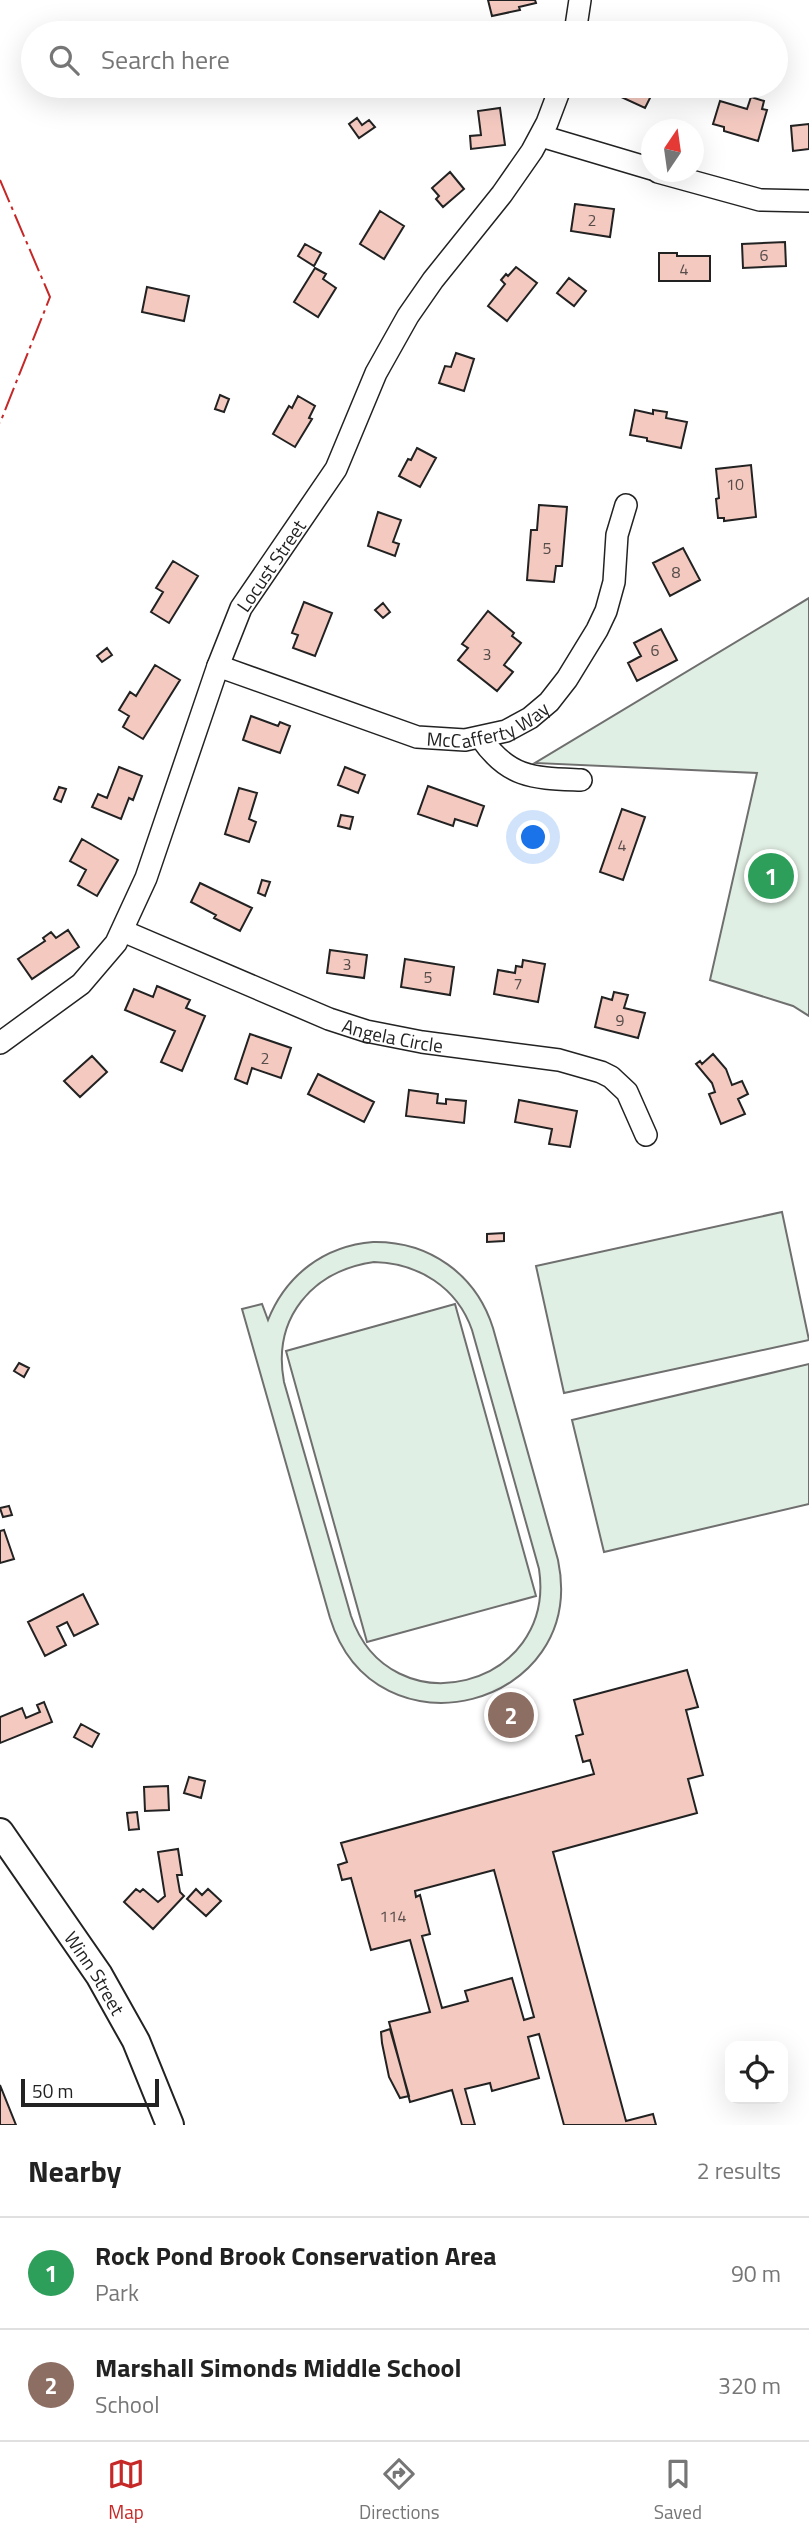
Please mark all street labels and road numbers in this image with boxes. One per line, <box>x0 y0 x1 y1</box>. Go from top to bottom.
street label: Locust Street <box>228 513 312 617</box>
street label: McCafferty Way <box>426 694 555 755</box>
street label: Angela Circle <box>339 1010 445 1059</box>
street label: Winn Street <box>58 1925 133 2020</box>

